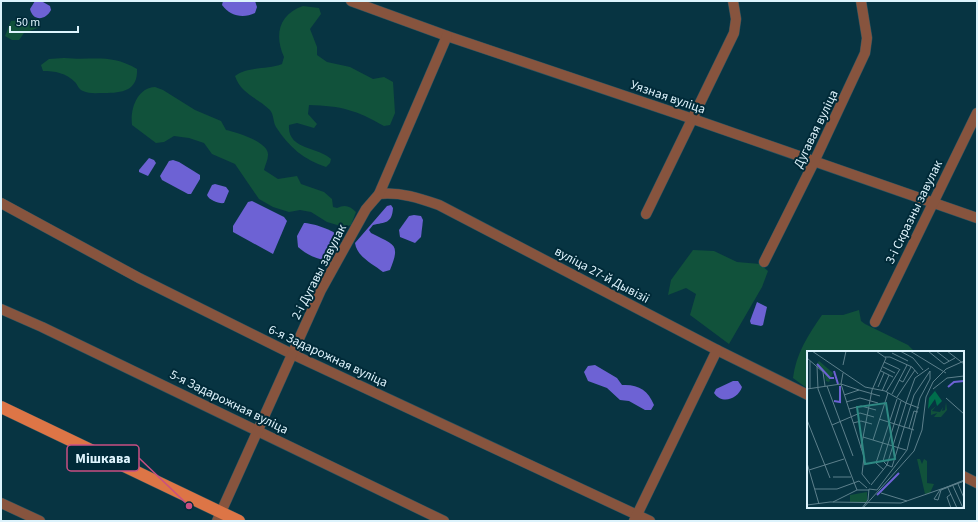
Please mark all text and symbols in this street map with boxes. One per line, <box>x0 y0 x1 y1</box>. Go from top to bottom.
scale bar <box>10 8 78 34</box>
text: 50 m <box>16 14 40 31</box>
street label: Уязная вуліца <box>628 76 708 118</box>
street label: Дугавая вуліца <box>789 87 843 171</box>
street label: 3-і Скразны завулак <box>881 157 947 267</box>
street label: 2-і Дугавы завулак <box>287 221 351 323</box>
street label: вуліца 27-й Дывізіі <box>551 242 653 308</box>
street label: 6-я Задарожная вуліца <box>265 320 391 392</box>
inset map <box>807 351 964 508</box>
street label: 5-я Задарожная вуліца <box>167 365 291 439</box>
callout: Мішкава <box>67 445 139 471</box>
text: Мішкава <box>75 449 131 469</box>

